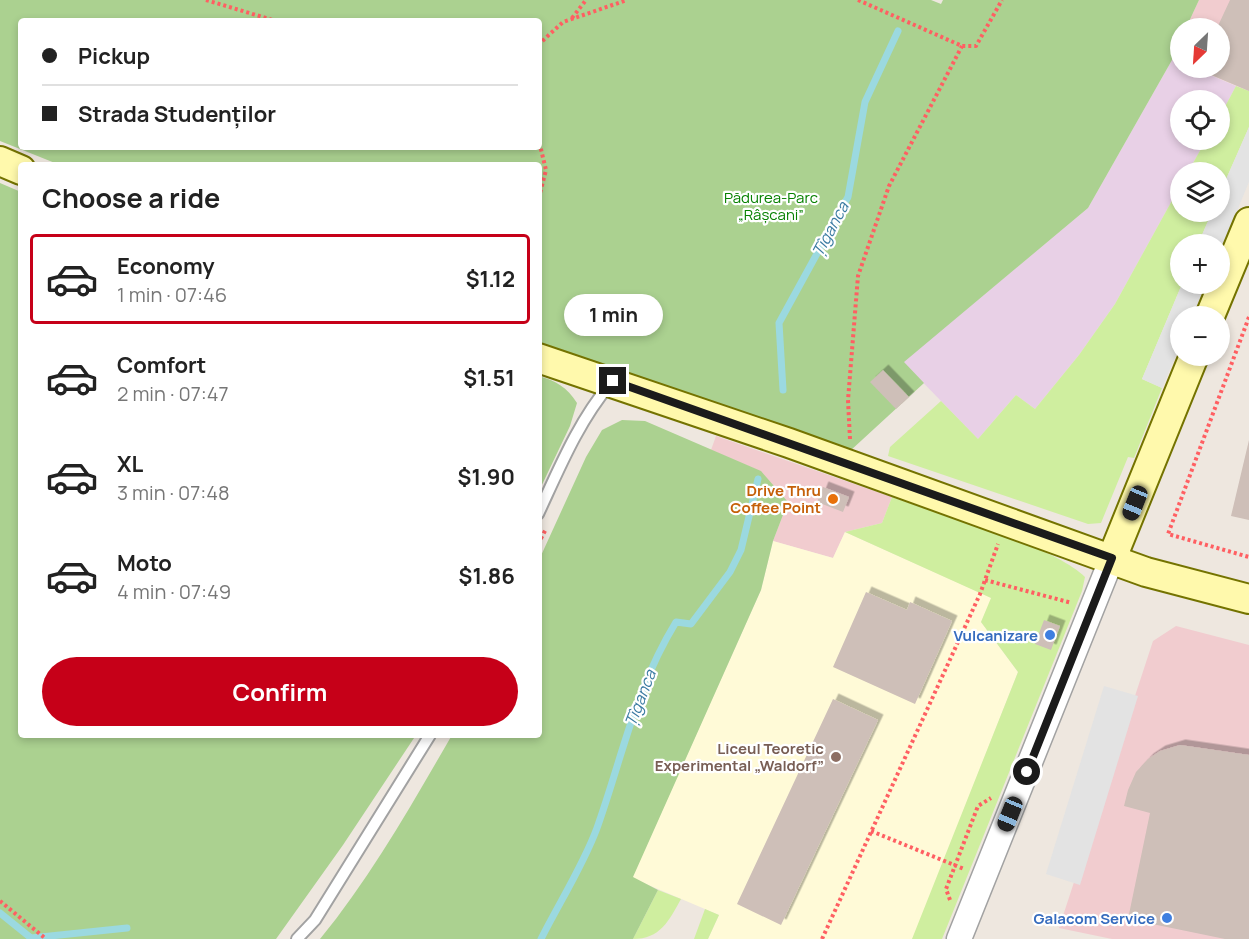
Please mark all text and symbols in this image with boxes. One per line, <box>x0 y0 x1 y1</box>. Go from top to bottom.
north arrow <box>1170 18 1230 78</box>
map controls <box>1170 18 1230 366</box>
text: Pickup <box>78 41 150 71</box>
button: locate <box>1170 90 1230 150</box>
text: Strada Studenților <box>78 99 276 129</box>
button: layers <box>1170 162 1230 222</box>
text: Choose a ride <box>42 179 220 216</box>
park label: Pădurea-Parc „Râșcani” <box>724 187 818 225</box>
water label: Țîganca <box>806 197 854 260</box>
button: + <box>1170 234 1230 294</box>
text: Economy <box>117 251 215 281</box>
icon: car <box>45 252 99 306</box>
text: $1.12 <box>466 264 515 294</box>
text: 1 min · 07:46 <box>117 281 227 308</box>
callout: 1 min <box>564 294 662 336</box>
text: 1 min <box>589 301 638 328</box>
button: − <box>1170 306 1230 366</box>
text: Comfort <box>117 350 206 380</box>
icon: car <box>45 351 99 405</box>
text: $1.51 <box>463 363 515 393</box>
route end <box>599 367 626 394</box>
text: 2 min · 07:47 <box>117 380 229 407</box>
text: XL <box>117 449 143 479</box>
icon: car <box>45 450 99 504</box>
text: $1.90 <box>458 462 515 492</box>
text: 3 min · 07:48 <box>117 479 230 506</box>
place label: Drive Thru Coffee Point <box>730 480 821 518</box>
car <box>1120 483 1150 523</box>
marker: Drive Thru Coffee Point <box>826 492 840 506</box>
text: Moto <box>117 548 172 578</box>
icon: car <box>45 549 99 603</box>
text: $1.86 <box>459 561 515 591</box>
text: 4 min · 07:49 <box>117 578 231 605</box>
place label: Vulcanizare <box>953 625 1038 646</box>
marker: Vulcanizare <box>1043 628 1057 642</box>
button: Confirm <box>42 657 518 726</box>
water label: Țîganca <box>619 666 661 729</box>
place label: Liceul Teoretic Experimental „Waldorf” <box>655 738 824 776</box>
marker: Liceul Teoretic Experimental „Waldorf” <box>829 750 843 764</box>
route start <box>1013 758 1040 785</box>
car <box>995 794 1025 834</box>
place label: Galacom Service <box>1034 908 1155 929</box>
marker: Galacom Service <box>1160 911 1174 925</box>

